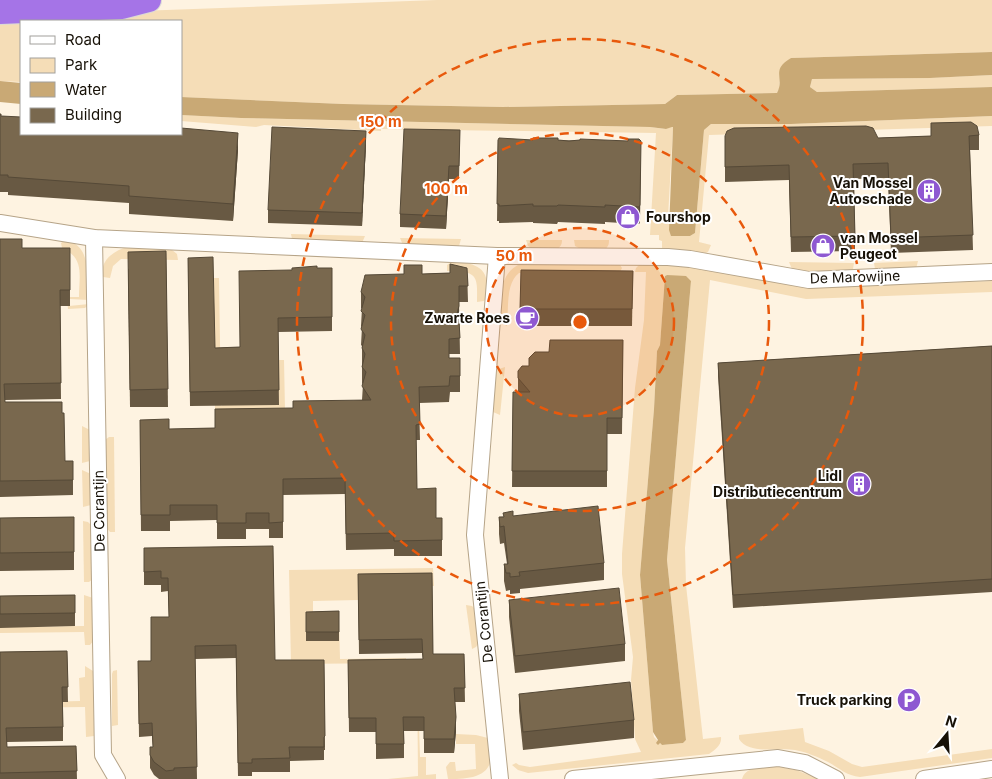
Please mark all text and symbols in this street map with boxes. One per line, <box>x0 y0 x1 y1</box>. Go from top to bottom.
legend <box>20 20 182 135</box>
text: Road <box>65 30 101 49</box>
text: Park <box>65 55 98 74</box>
text: Water <box>65 80 107 99</box>
text: Building <box>65 105 122 124</box>
text: 150 m <box>358 112 402 131</box>
place label: Van Mossel Autoschade <box>829 174 912 207</box>
building icon: Van Mossel Autoschade <box>916 178 942 204</box>
text: 100 m <box>424 179 468 198</box>
shop icon: Fourshop <box>615 204 641 230</box>
place label: Fourshop <box>646 208 711 225</box>
place label: van Mossel Peugeot <box>840 229 918 262</box>
shop icon: van Mossel Peugeot <box>810 233 836 259</box>
text: 50 m <box>496 246 532 265</box>
street label: De Marowijne <box>809 266 901 287</box>
cafe icon: Zwarte Roes <box>514 305 540 331</box>
place label: Zwarte Roes <box>424 309 510 326</box>
centre of rings <box>571 313 589 331</box>
place label: Lidl Distributiecentrum <box>713 467 842 500</box>
street label: De Corantijn <box>89 470 108 552</box>
building icon: Lidl Distributiecentrum <box>846 471 872 497</box>
street label: De Corantijn <box>471 580 496 664</box>
parking icon: Truck parking <box>896 687 922 713</box>
place label: Truck parking <box>797 691 892 708</box>
north arrow <box>922 709 972 759</box>
text: N <box>943 711 959 731</box>

